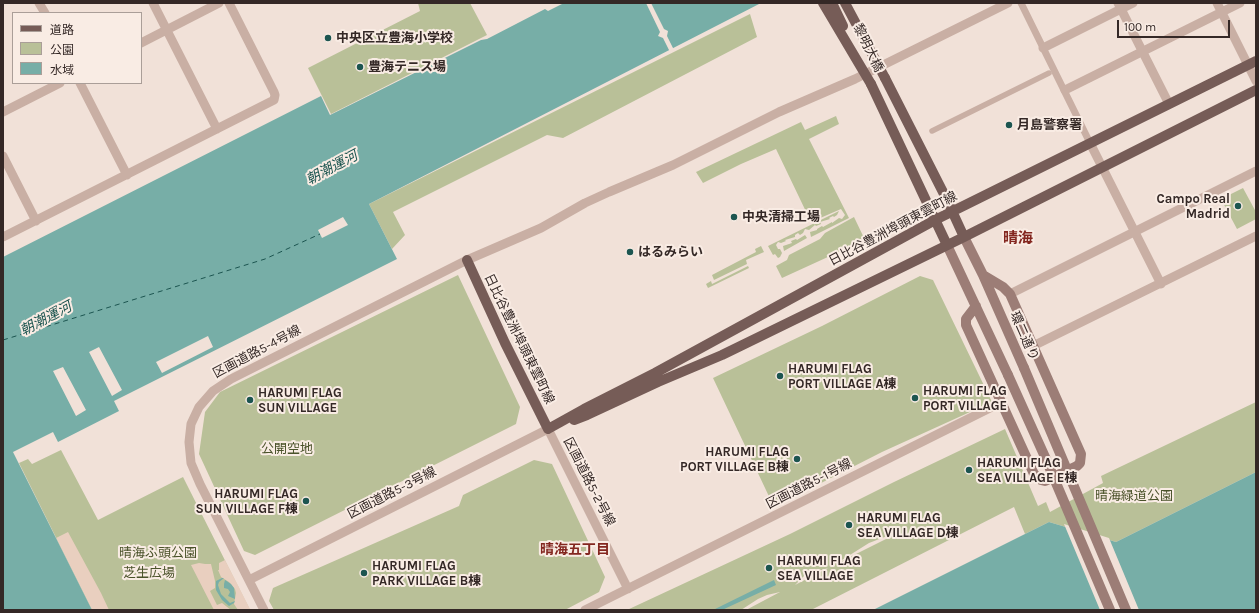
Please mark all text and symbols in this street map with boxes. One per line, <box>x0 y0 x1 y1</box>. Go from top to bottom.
legend <box>12 12 142 84</box>
scale bar <box>1119 12 1232 38</box>
text: 100 m <box>1124 20 1156 34</box>
street label: 黎明大橋 <box>850 21 886 75</box>
text: 道路 <box>50 23 74 37</box>
place label: 中央区立豊海小学校 <box>336 30 453 46</box>
marker: 中央区立豊海小学校 <box>323 33 333 43</box>
text: 公園 <box>50 43 74 57</box>
place label: 豊海テニス場 <box>368 59 446 75</box>
marker: 豊海テニス場 <box>355 62 365 72</box>
text: 水域 <box>50 63 74 77</box>
place label: 月島警察署 <box>1017 117 1082 133</box>
marker: 月島警察署 <box>1004 120 1014 130</box>
water label: 朝潮運河 <box>303 147 361 189</box>
street label: 日比谷豊洲埠頭東雲町線 <box>826 189 960 269</box>
place label: Campo Real Madrid <box>1156 191 1230 222</box>
marker: Campo Real Madrid <box>1233 201 1243 211</box>
place label: 中央清掃工場 <box>742 209 820 225</box>
marker: 中央清掃工場 <box>729 212 739 222</box>
district label: 晴海 <box>1003 230 1033 248</box>
place label: はるみらい <box>638 244 703 260</box>
marker: はるみらい <box>625 247 635 257</box>
street label: 日比谷豊洲埠頭東雲町線 <box>481 271 557 407</box>
water label: 朝潮運河 <box>17 298 75 340</box>
street label: 環二通り <box>1006 309 1042 363</box>
street label: 区画道路5-4号線 <box>210 322 304 382</box>
place label: HARUMI FLAG PORT VILLAGE A棟 <box>788 361 897 392</box>
marker: HARUMI FLAG PORT VILLAGE A棟 <box>775 371 785 381</box>
place label: HARUMI FLAG PORT VILLAGE <box>923 383 1007 414</box>
place label: HARUMI FLAG SUN VILLAGE <box>258 385 342 416</box>
marker: HARUMI FLAG PORT VILLAGE <box>910 393 920 403</box>
marker: HARUMI FLAG SUN VILLAGE <box>245 395 255 405</box>
street label: 区画道路5-2号線 <box>560 435 618 529</box>
park label: 公開空地 <box>261 441 313 457</box>
place label: HARUMI FLAG PORT VILLAGE B棟 <box>680 444 789 475</box>
marker: HARUMI FLAG PORT VILLAGE B棟 <box>792 454 802 464</box>
place label: HARUMI FLAG SEA VILLAGE E棟 <box>977 455 1077 486</box>
street label: 区画道路5-1号線 <box>764 456 854 512</box>
street label: 区画道路5-3号線 <box>345 464 439 522</box>
marker: HARUMI FLAG SEA VILLAGE E棟 <box>964 465 974 475</box>
place label: HARUMI FLAG SUN VILLAGE F棟 <box>196 486 298 517</box>
park label: 晴海緑道公園 <box>1095 488 1173 504</box>
marker: HARUMI FLAG SUN VILLAGE F棟 <box>301 496 311 506</box>
place label: HARUMI FLAG SEA VILLAGE D棟 <box>857 510 959 541</box>
marker: HARUMI FLAG SEA VILLAGE D棟 <box>844 520 854 530</box>
district label: 晴海五丁目 <box>540 542 610 558</box>
park label: 晴海ふ頭公園 <box>119 545 197 561</box>
place label: HARUMI FLAG SEA VILLAGE <box>777 553 861 584</box>
place label: HARUMI FLAG PARK VILLAGE B棟 <box>372 558 481 589</box>
marker: HARUMI FLAG SEA VILLAGE <box>764 563 774 573</box>
park label: 芝生広場 <box>123 565 175 581</box>
marker: HARUMI FLAG PARK VILLAGE B棟 <box>359 568 369 578</box>

